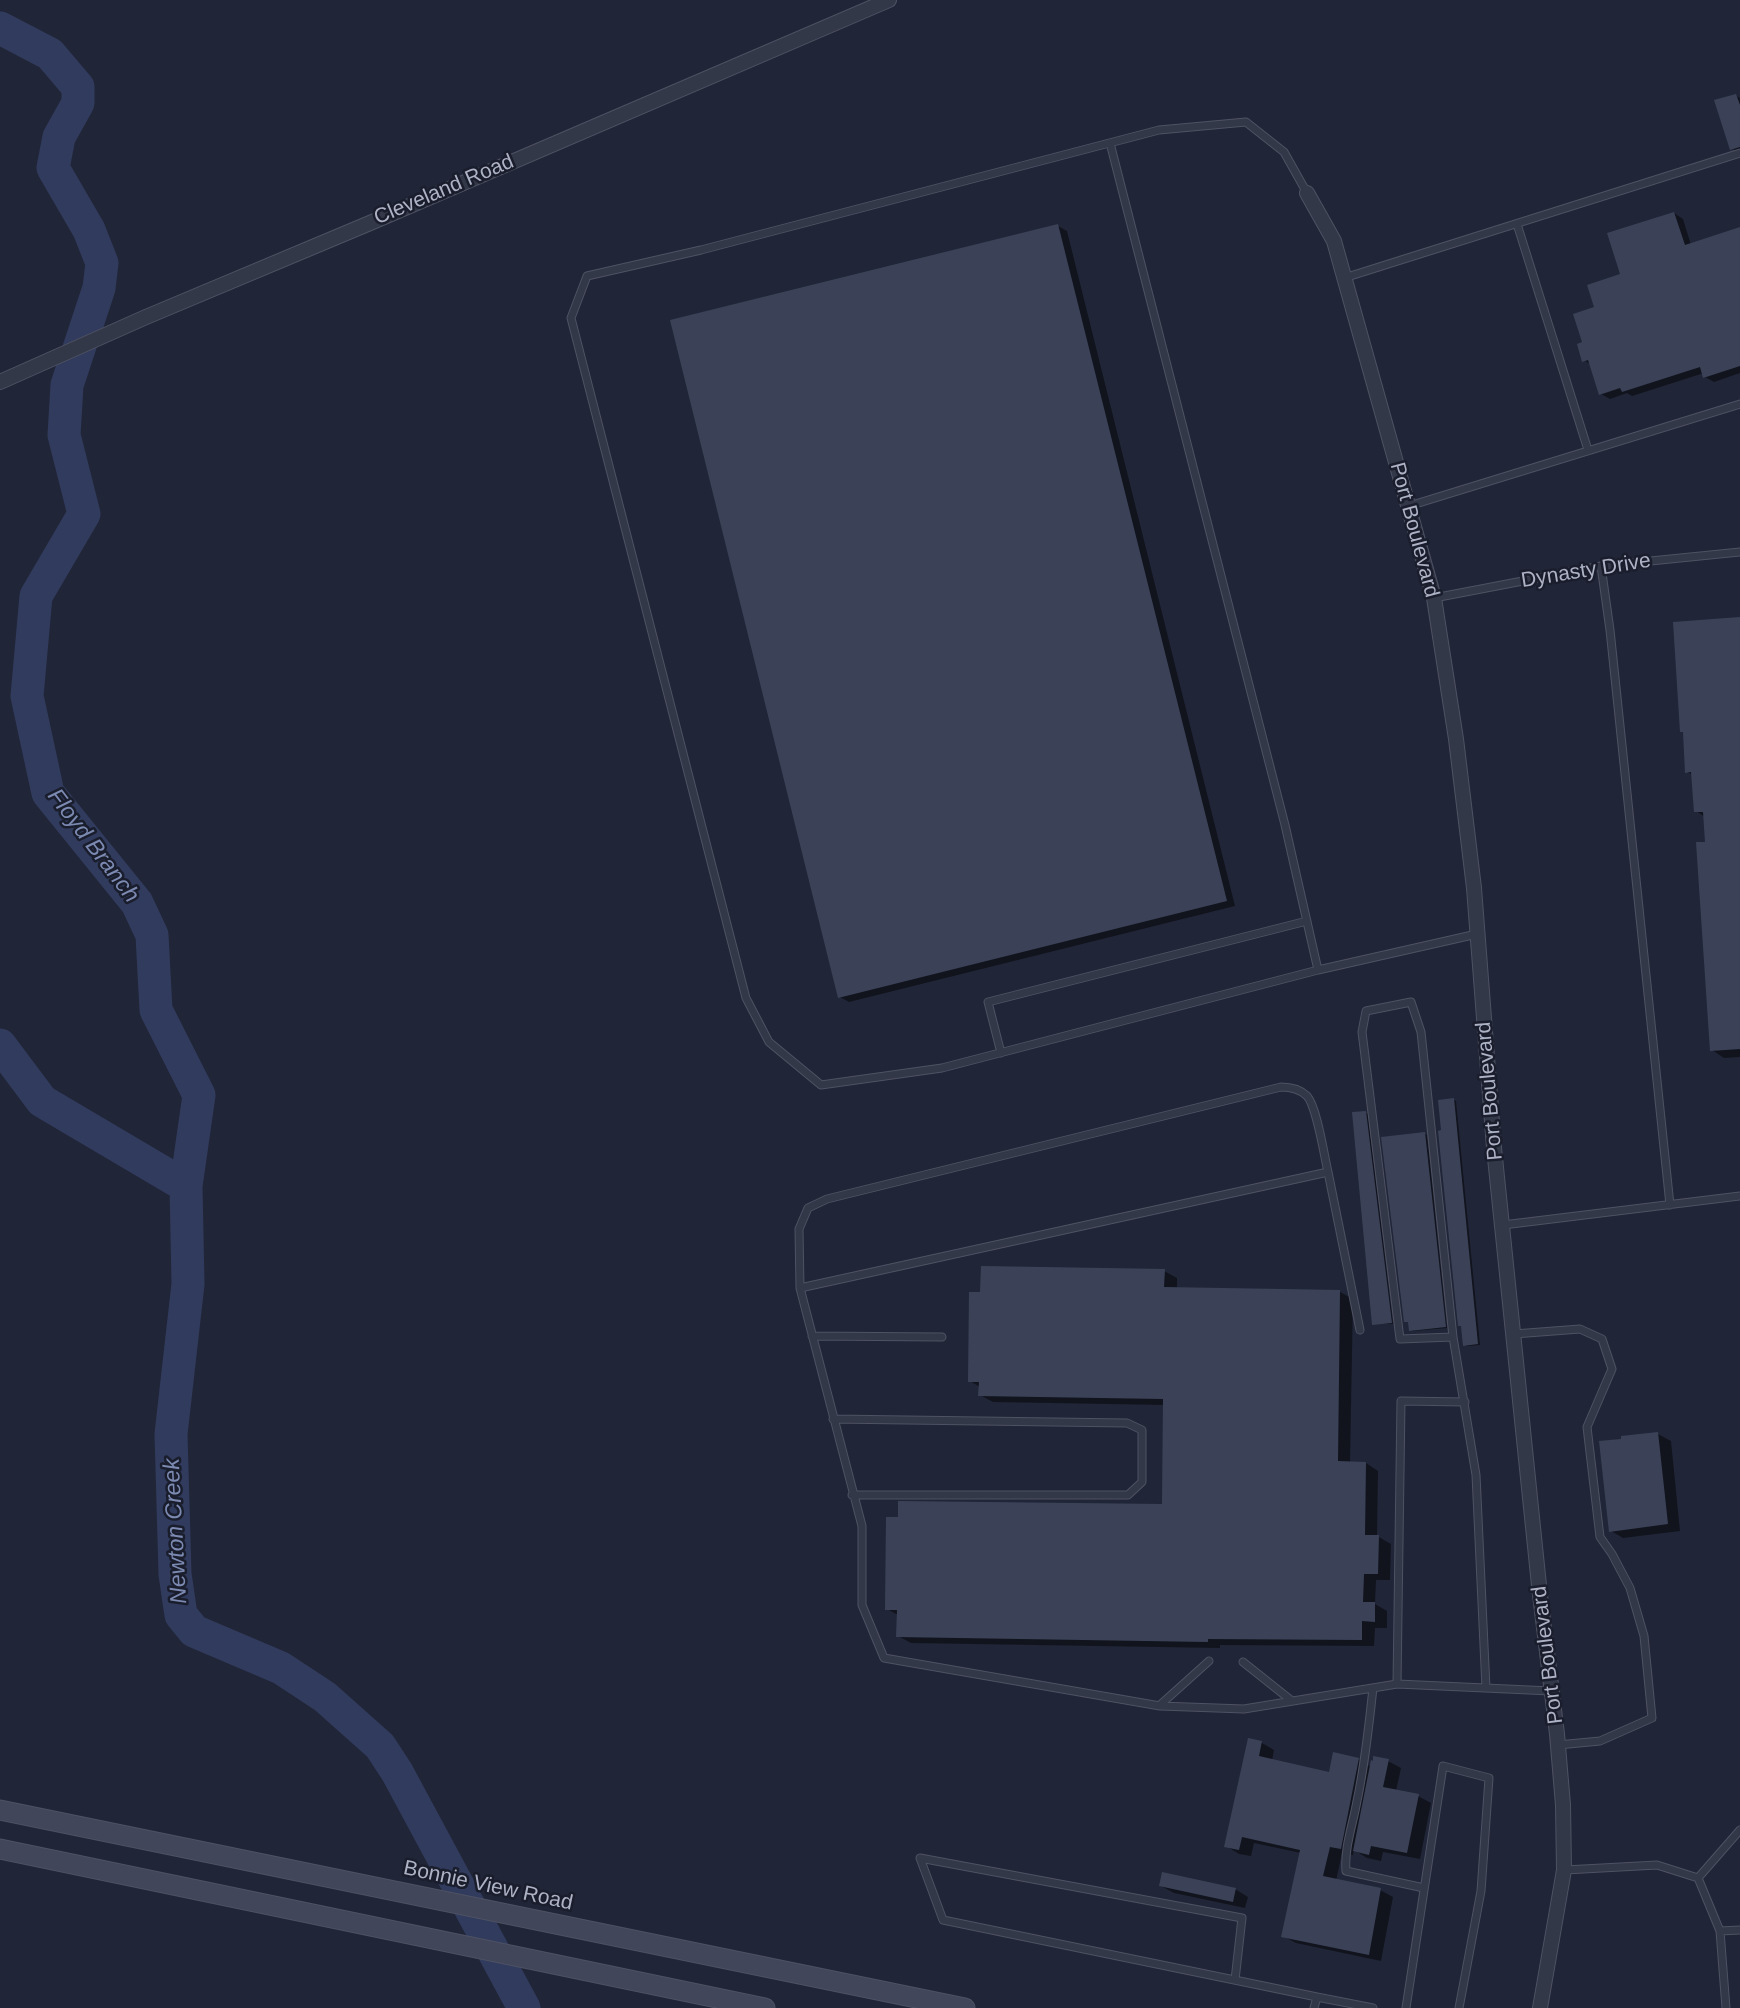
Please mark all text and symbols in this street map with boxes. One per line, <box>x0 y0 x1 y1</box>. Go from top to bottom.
street label: Cleveland Road <box>370 149 518 231</box>
street label: Port Boulevard <box>1384 460 1444 600</box>
street label: Dynasty Drive <box>1519 548 1653 594</box>
water label: Floyd Branch <box>41 784 145 908</box>
street label: Port Boulevard <box>1471 1021 1509 1161</box>
water label: Newton Creek <box>158 1458 194 1604</box>
street label: Port Boulevard <box>1527 1585 1569 1725</box>
street label: Bonnie View Road <box>401 1856 575 1916</box>

